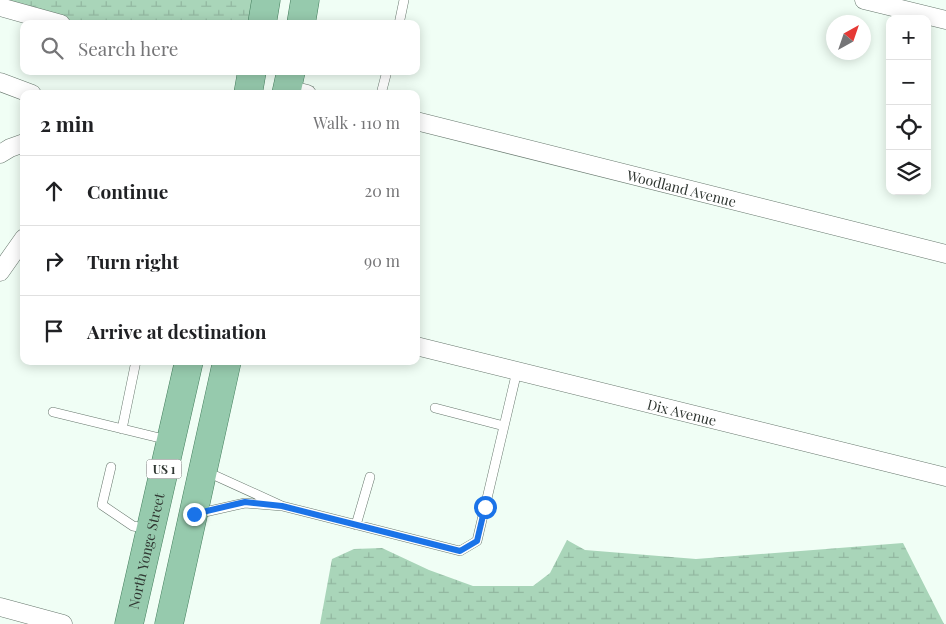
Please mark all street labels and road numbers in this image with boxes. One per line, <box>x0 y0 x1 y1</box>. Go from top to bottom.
street label: Woodland Avenue <box>624 165 738 211</box>
street label: Dix Avenue <box>645 394 719 429</box>
road number: US 1 <box>146 459 182 478</box>
street label: North Yonge Street <box>123 490 168 611</box>

